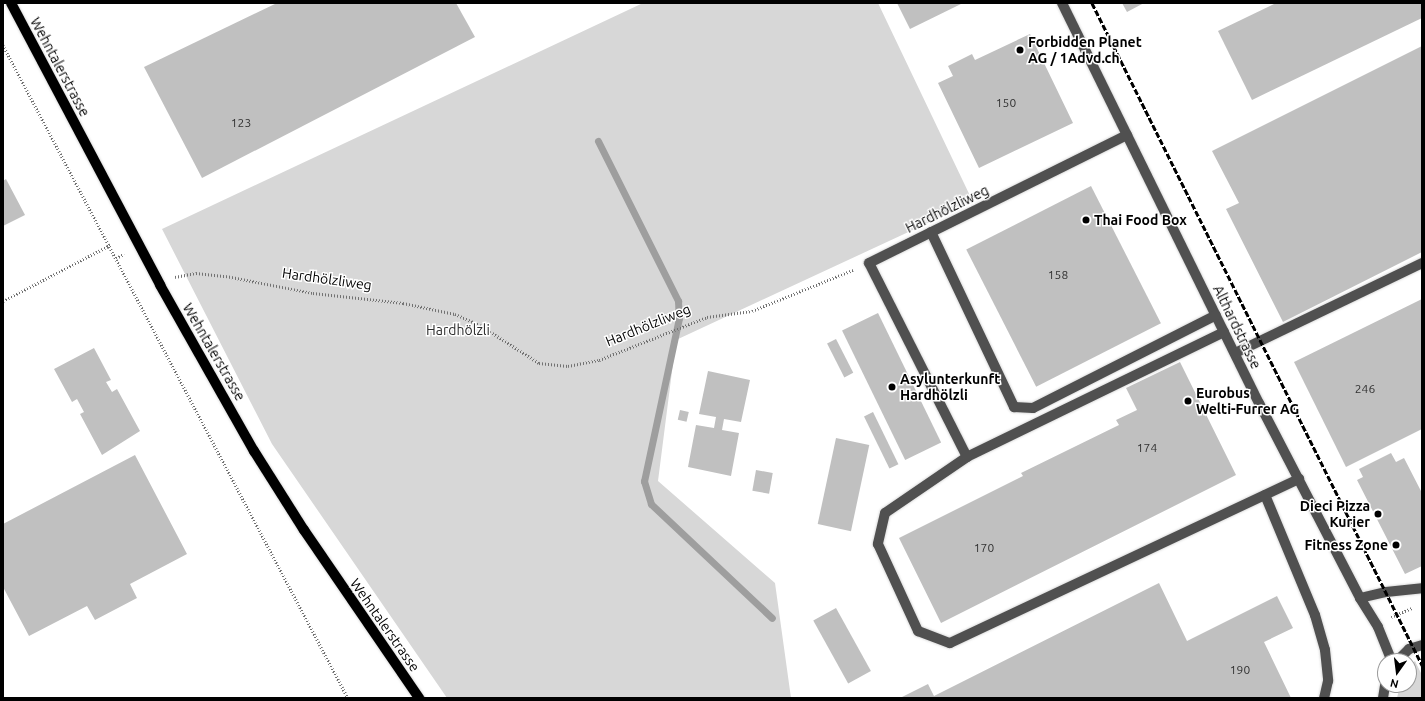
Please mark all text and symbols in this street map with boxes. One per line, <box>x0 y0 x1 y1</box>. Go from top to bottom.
street label: Wehntalerstrasse <box>27 15 93 119</box>
place label: Forbidden Planet AG / 1Advd.ch <box>1028 34 1142 66</box>
marker: Forbidden Planet AG / 1Advd.ch <box>1015 45 1025 55</box>
house number: 150 <box>996 96 1016 110</box>
house number: 123 <box>231 116 251 130</box>
street label: Hardhölzliweg <box>903 182 991 236</box>
place label: Thai Food Box <box>1094 212 1187 228</box>
marker: Thai Food Box <box>1081 215 1091 225</box>
street label: Hardhölzliweg <box>281 264 373 294</box>
house number: 158 <box>1048 268 1068 282</box>
street label: Althardstrasse <box>1210 282 1264 372</box>
street label: Wehntalerstrasse <box>179 300 249 404</box>
street label: Hardhölzliweg <box>603 300 693 350</box>
park label: Hardhölzli <box>426 322 490 338</box>
place label: Asylunterkunft Hardhölzli <box>900 371 1000 404</box>
marker: Asylunterkunft Hardhölzli <box>887 382 897 392</box>
house number: 246 <box>1355 382 1375 396</box>
place label: Eurobus Welti-Furrer AG <box>1196 385 1299 418</box>
marker: Eurobus Welti-Furrer AG <box>1183 396 1193 406</box>
house number: 174 <box>1137 441 1157 455</box>
place label: Dieci Pizza Kurier <box>1300 498 1370 530</box>
marker: Dieci Pizza Kurier <box>1373 509 1383 519</box>
place label: Fitness Zone <box>1304 537 1388 553</box>
marker: Fitness Zone <box>1391 540 1401 550</box>
house number: 170 <box>974 541 994 555</box>
street label: Wehntalerstrasse <box>347 575 423 675</box>
north arrow <box>1377 653 1417 693</box>
house number: 190 <box>1230 663 1250 677</box>
text: N <box>1389 677 1400 690</box>

